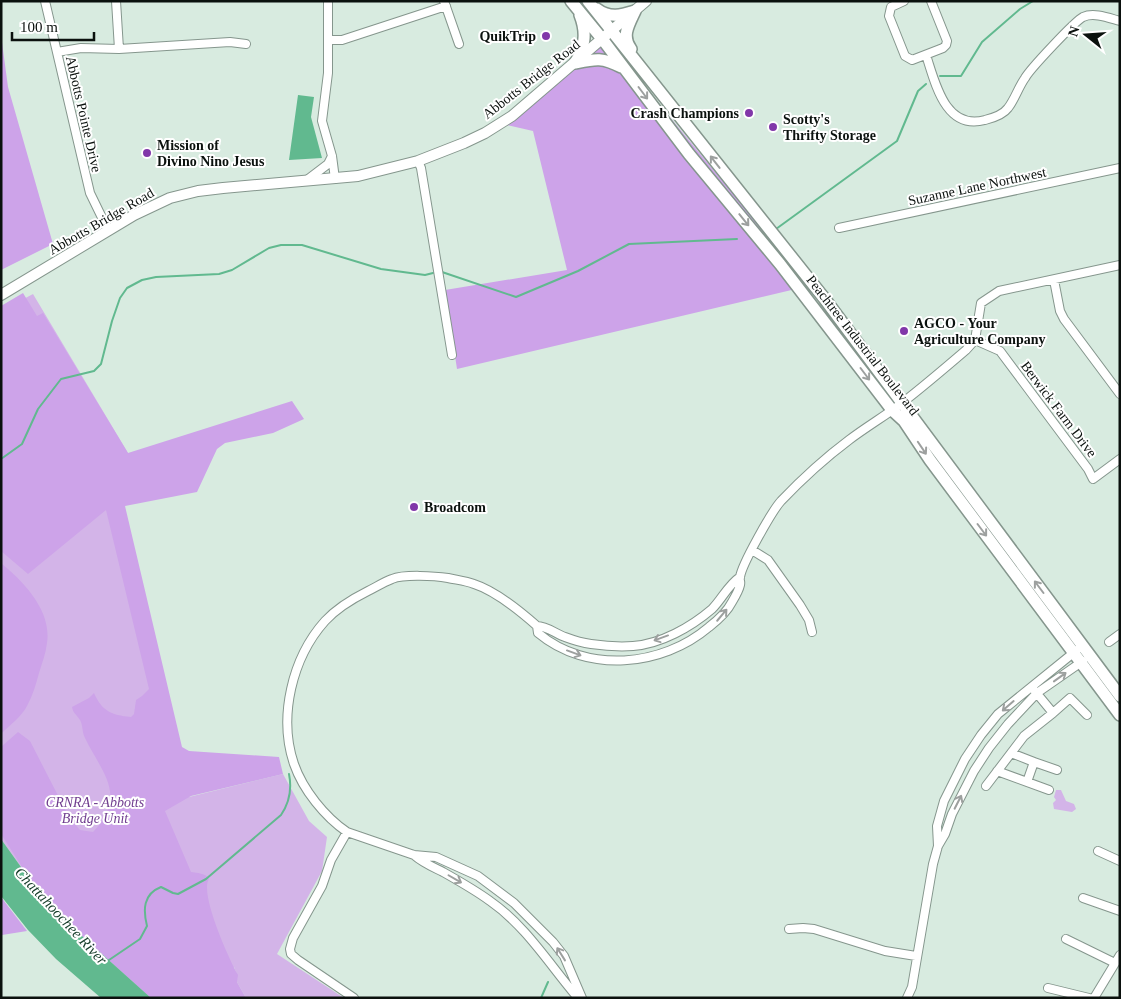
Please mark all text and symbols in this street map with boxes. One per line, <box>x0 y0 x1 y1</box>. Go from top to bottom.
scale bar <box>12 10 95 42</box>
north arrow <box>1061 10 1111 60</box>
text: 100 m <box>20 19 58 35</box>
text: N <box>1065 24 1083 38</box>
place label: QuikTrip <box>479 29 536 44</box>
marker: QuikTrip <box>540 30 552 42</box>
street label: Abbotts Bridge Road <box>480 37 583 122</box>
street label: Abbotts Pointe Drive <box>63 54 104 174</box>
one-way arrow <box>637 86 648 99</box>
place label: Crash Champions <box>630 106 740 121</box>
marker: Crash Champions <box>743 107 755 119</box>
place label: Scotty's Thrifty Storage <box>783 112 876 143</box>
marker: Scotty's Thrifty Storage <box>767 121 779 133</box>
place label: Mission of Divino Nino Jesus <box>157 138 265 169</box>
marker: Mission of Divino Nino Jesus <box>141 147 153 159</box>
one-way arrow <box>710 156 721 169</box>
street label: Suzanne Lane Northwest <box>907 165 1048 208</box>
street label: Abbotts Bridge Road <box>46 185 157 258</box>
one-way arrow <box>738 213 749 226</box>
street label: Peachtree Industrial Boulevard <box>803 272 922 418</box>
place label: AGCO - Your Agriculture Company <box>914 316 1046 347</box>
marker: AGCO - Your Agriculture Company <box>898 325 910 337</box>
street label: Berwick Farm Drive <box>1018 359 1099 460</box>
one-way arrow <box>860 367 870 381</box>
one-way arrow <box>917 441 927 455</box>
place label: Broadcom <box>424 500 486 515</box>
marker: Broadcom <box>408 501 420 513</box>
one-way arrow <box>976 523 987 536</box>
one-way arrow <box>1034 580 1044 594</box>
one-way arrow <box>716 608 727 621</box>
one-way arrow <box>654 634 670 643</box>
one-way arrow <box>566 649 581 658</box>
one-way arrow <box>1052 672 1066 682</box>
one-way arrow <box>1002 700 1015 711</box>
one-way arrow <box>953 794 963 809</box>
park label: CRNRA - Abbotts Bridge Unit <box>46 795 145 826</box>
water label: Chattahoochee River <box>12 864 110 968</box>
one-way arrow <box>448 875 462 885</box>
one-way arrow <box>556 947 566 961</box>

